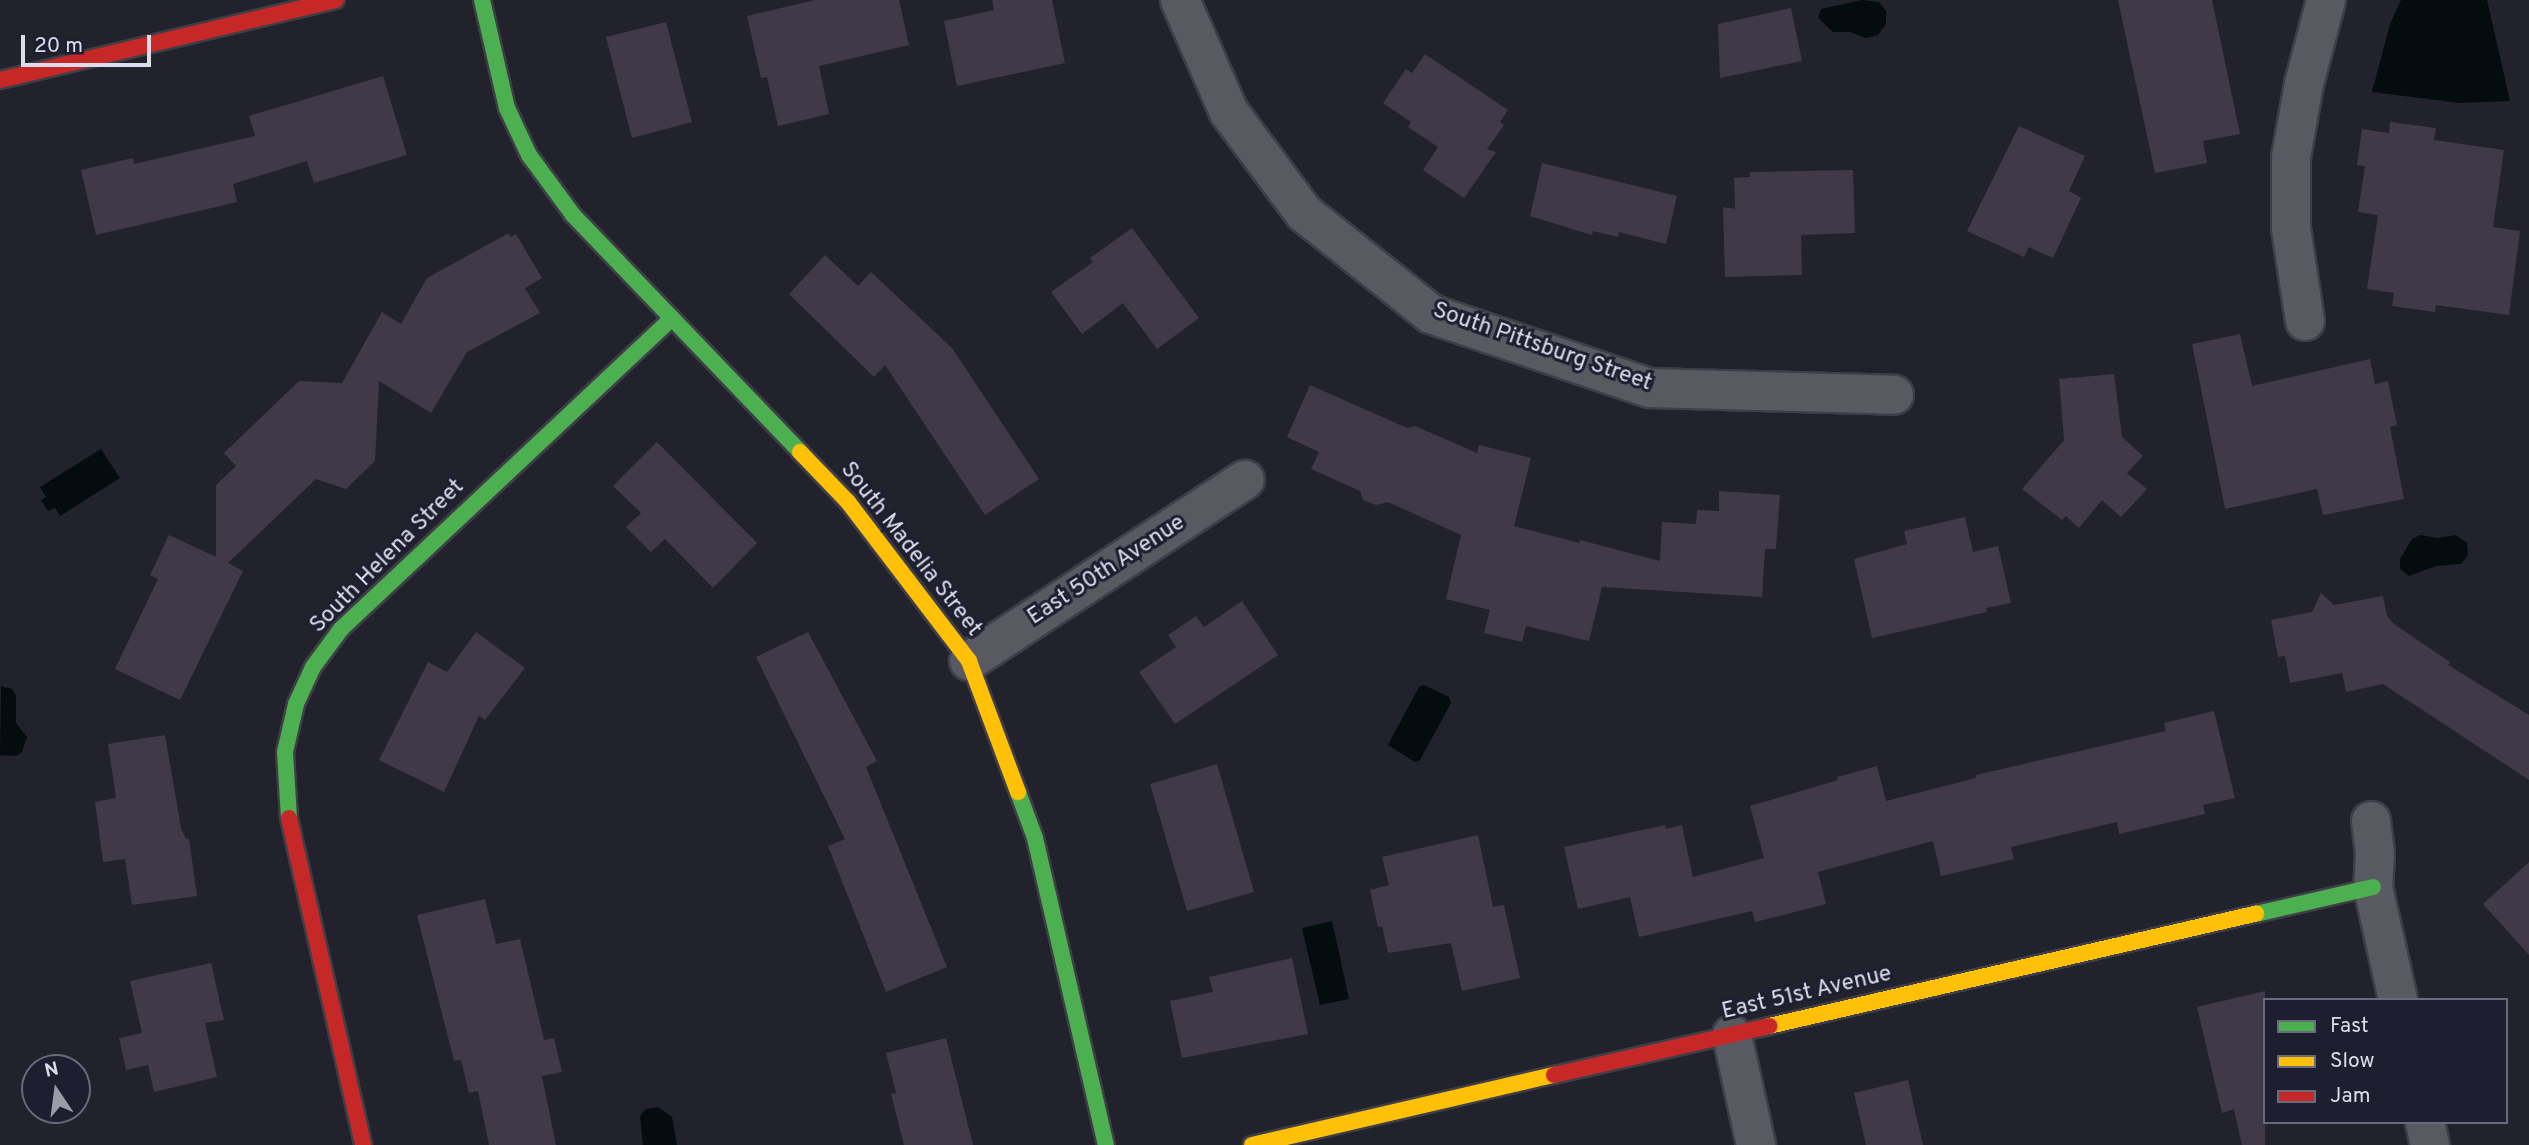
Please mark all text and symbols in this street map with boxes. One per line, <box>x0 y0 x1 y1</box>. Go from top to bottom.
scale bar <box>24 21 154 65</box>
text: 20 m <box>34 33 83 60</box>
street label: South Pittsburg Street <box>1429 298 1655 398</box>
street label: South Madelia Street <box>833 457 987 643</box>
street label: South Helena Street <box>305 474 471 640</box>
street label: East 50th Avenue <box>1023 510 1191 632</box>
street label: East 51st Avenue <box>1719 961 1895 1027</box>
legend <box>2263 998 2508 1124</box>
text: Fast <box>2330 1013 2369 1040</box>
text: Slow <box>2330 1048 2375 1075</box>
north arrow <box>21 1054 91 1124</box>
text: N <box>42 1057 61 1084</box>
text: Jam <box>2330 1083 2371 1110</box>

